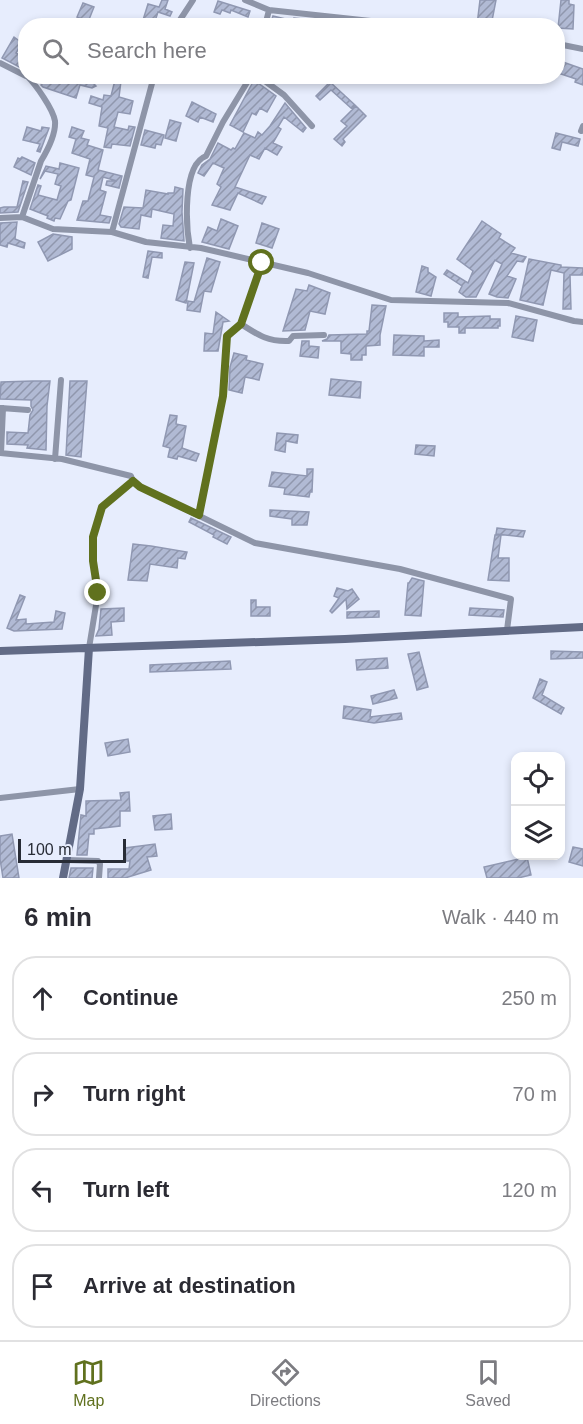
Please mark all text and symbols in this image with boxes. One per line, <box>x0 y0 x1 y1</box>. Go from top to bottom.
search box <box>18 18 565 84</box>
icon: search <box>39 35 72 68</box>
text: Search here <box>87 38 207 63</box>
route start <box>248 249 274 275</box>
route end <box>84 579 110 605</box>
map controls <box>511 752 565 860</box>
button: locate <box>511 752 565 806</box>
button: layers <box>511 806 565 860</box>
scale bar <box>18 836 126 864</box>
text: 100 m <box>27 841 71 858</box>
text: 6 min <box>24 902 92 932</box>
text: Walk · 440 m <box>442 906 559 928</box>
icon: ahead <box>26 982 59 1015</box>
text: Continue <box>83 985 178 1010</box>
text: 250 m <box>501 987 557 1009</box>
icon: right <box>26 1078 59 1111</box>
text: Turn right <box>83 1081 185 1106</box>
text: 70 m <box>513 1083 557 1105</box>
icon: left <box>26 1174 59 1207</box>
text: Turn left <box>83 1177 169 1202</box>
text: 120 m <box>501 1179 557 1201</box>
icon: arrive <box>26 1270 59 1303</box>
text: Arrive at destination <box>83 1273 296 1298</box>
tab: Map <box>72 1356 105 1410</box>
tab: Directions <box>250 1356 321 1410</box>
tab: Saved <box>465 1356 511 1410</box>

